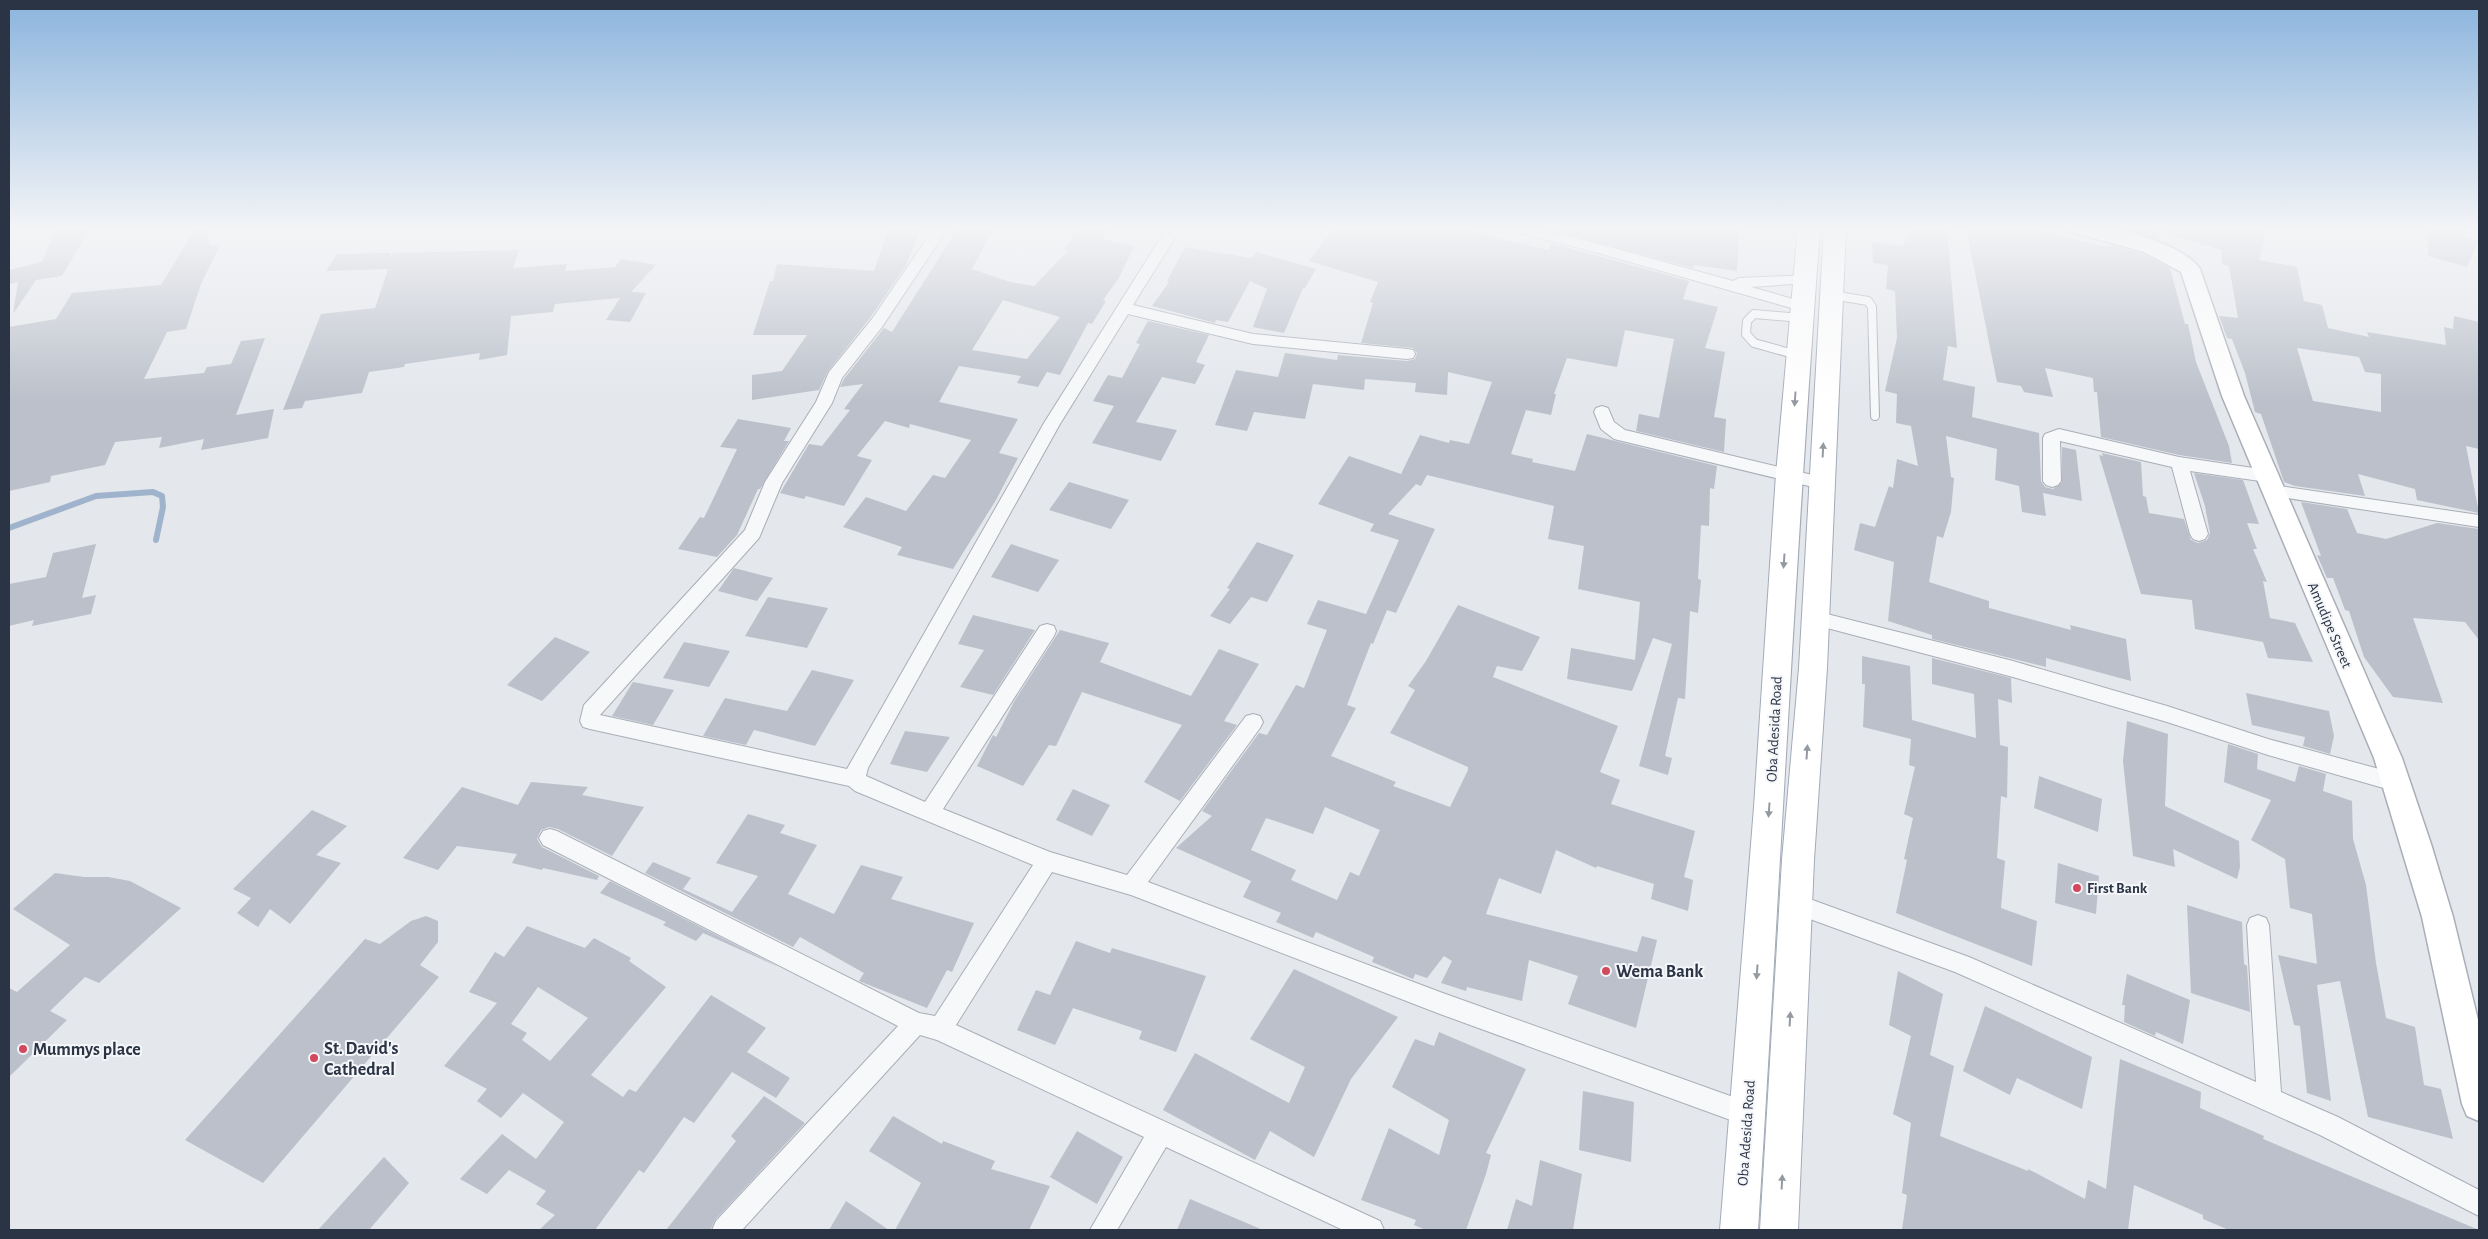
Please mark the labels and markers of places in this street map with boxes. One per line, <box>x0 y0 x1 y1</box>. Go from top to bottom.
place label: First Bank <box>2087 881 2148 896</box>
marker: First Bank <box>2071 882 2083 894</box>
place label: Wema Bank <box>1616 963 1703 981</box>
marker: Wema Bank <box>1600 965 1612 977</box>
place label: St. David's Cathedral <box>324 1040 399 1079</box>
place label: Mummys place <box>33 1041 141 1059</box>
marker: Mummys place <box>17 1043 29 1055</box>
marker: St. David's Cathedral <box>308 1052 320 1064</box>

